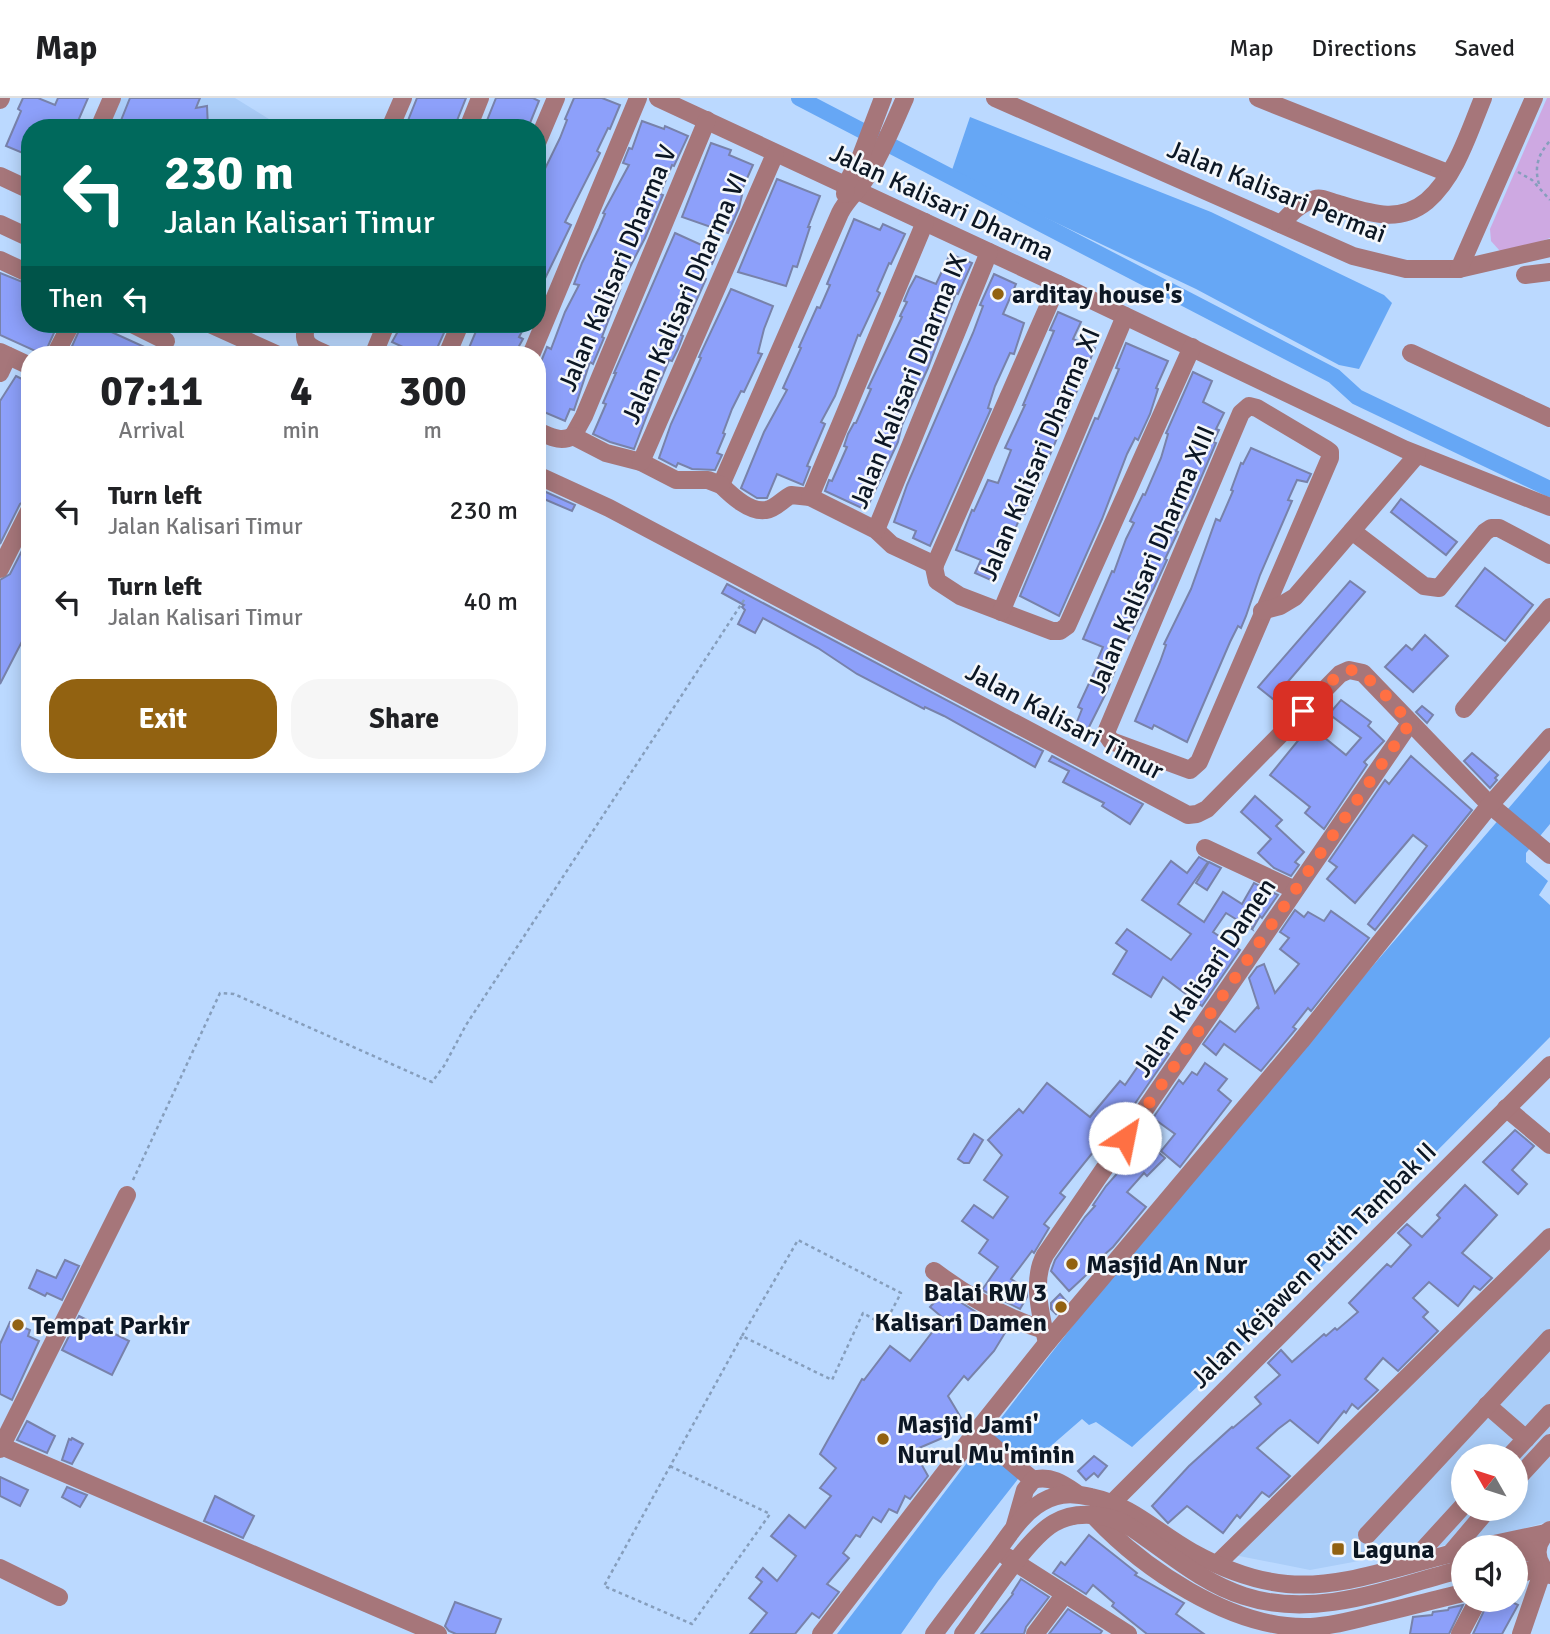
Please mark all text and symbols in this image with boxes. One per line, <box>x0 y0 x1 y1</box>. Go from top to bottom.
text: Map <box>35 28 97 69</box>
text: Map <box>1229 33 1274 63</box>
text: Directions <box>1312 33 1417 63</box>
text: Saved <box>1455 33 1515 63</box>
street label: Jalan Kalisari Permai <box>1163 133 1391 250</box>
street label: Jalan Kalisari Dharma <box>825 137 1059 269</box>
street label: Jalan Kalisari Dharma V <box>552 141 684 396</box>
text: 230 m <box>164 143 294 203</box>
icon: left <box>49 147 140 238</box>
street label: Jalan Kalisari Dharma VI <box>615 168 755 429</box>
text: Jalan Kalisari Timur <box>164 203 435 242</box>
street label: Jalan Kalisari Dharma IX <box>843 249 975 513</box>
place label: arditay house's <box>1012 279 1182 311</box>
icon: left <box>117 280 155 318</box>
text: Then <box>49 283 103 315</box>
marker: arditay house's <box>990 286 1006 302</box>
street label: Jalan Kalisari Dharma XI <box>972 323 1108 586</box>
text: 07:11 <box>100 366 203 417</box>
text: 4 <box>290 366 312 417</box>
text: 300 <box>399 366 467 417</box>
text: Arrival <box>119 416 185 445</box>
text: min <box>282 416 320 445</box>
text: m <box>424 416 442 445</box>
street label: Jalan Kalisari Dharma XIII <box>1081 421 1223 698</box>
text: Turn left <box>108 480 202 512</box>
icon: left <box>49 492 87 530</box>
text: 230 m <box>449 495 518 527</box>
text: Jalan Kalisari Timur <box>108 512 302 541</box>
text: Turn left <box>108 571 202 603</box>
icon: left <box>49 583 87 621</box>
text: 40 m <box>463 586 518 618</box>
text: Jalan Kalisari Timur <box>108 603 302 632</box>
street label: Jalan Kalisari Timur <box>960 656 1169 788</box>
button: Exit <box>49 679 277 759</box>
button: Share <box>291 679 518 759</box>
pin <box>1273 681 1333 741</box>
icon: arrive <box>1284 692 1322 730</box>
street label: Jalan Kalisari Damen <box>1126 872 1283 1083</box>
position arrow <box>1088 1101 1162 1175</box>
street label: Jalan Kejawen Putih Tambak II <box>1184 1136 1443 1395</box>
place label: Masjid An Nur <box>1086 1249 1248 1281</box>
marker: Masjid An Nur <box>1064 1256 1080 1272</box>
place label: Balai RW 3 Kalisari Damen <box>874 1277 1047 1339</box>
marker: Balai RW 3 Kalisari Damen <box>1053 1299 1069 1315</box>
place label: Tempat Parkir <box>32 1310 190 1342</box>
marker: Tempat Parkir <box>10 1317 26 1333</box>
place label: Masjid Jami' Nurul Mu'minin <box>897 1409 1075 1471</box>
marker: Masjid Jami' Nurul Mu'minin <box>875 1431 891 1447</box>
north arrow <box>1451 1444 1528 1521</box>
map controls <box>1451 1444 1528 1612</box>
place label: Laguna <box>1352 1534 1435 1566</box>
button: sound <box>1451 1535 1528 1612</box>
marker: Laguna <box>1330 1541 1346 1557</box>

